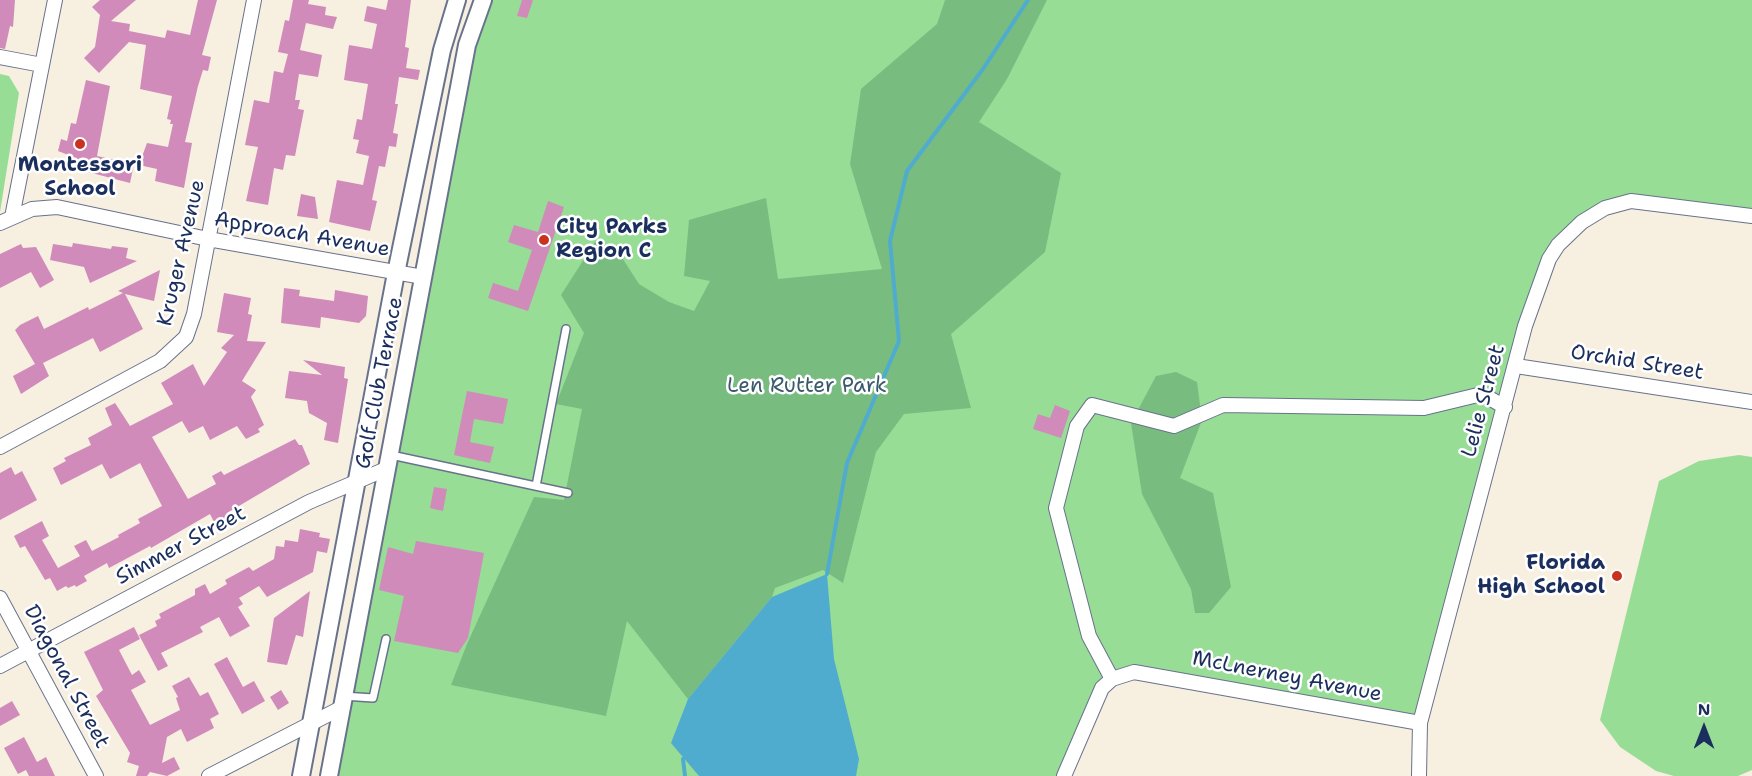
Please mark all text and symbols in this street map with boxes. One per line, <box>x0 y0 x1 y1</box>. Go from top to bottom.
marker: Montessori School <box>73 137 87 151</box>
place label: Montessori School <box>18 153 142 203</box>
street label: Kruger Avenue <box>153 177 211 329</box>
street label: Approach Avenue <box>212 207 392 263</box>
place label: City Parks Region C <box>556 215 667 265</box>
marker: City Parks Region C <box>537 233 551 247</box>
street label: Golf Club Terrace <box>351 295 409 471</box>
street label: Orchid Street <box>1569 340 1705 386</box>
street label: Lelie Street <box>1457 342 1511 460</box>
park label: Len Rutter Park <box>727 374 887 400</box>
street label: Simmer Street <box>112 501 250 591</box>
place label: Florida High School <box>1477 551 1605 601</box>
marker: Florida High School <box>1610 569 1624 583</box>
street label: Diagonal Street <box>18 601 114 753</box>
street label: McLnerney Avenue <box>1190 646 1384 708</box>
north arrow <box>1674 698 1734 758</box>
text: N <box>1698 699 1710 720</box>

